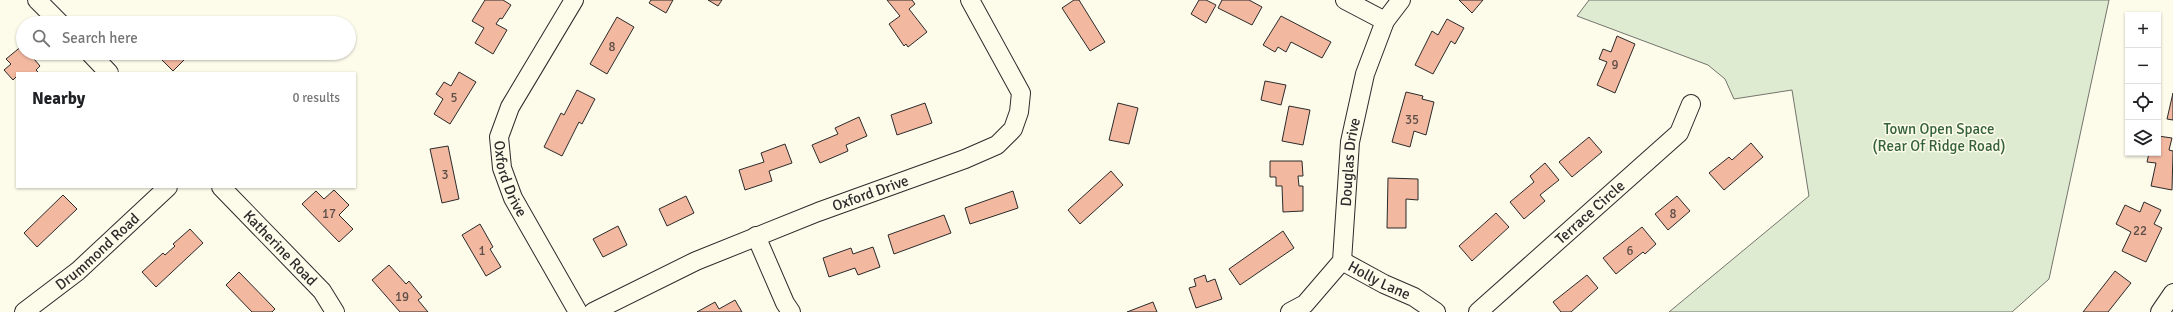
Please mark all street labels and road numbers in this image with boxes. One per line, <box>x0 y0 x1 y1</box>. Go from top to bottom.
street label: Douglas Drive <box>1337 116 1364 207</box>
street label: Oxford Drive <box>490 140 531 220</box>
street label: Oxford Drive <box>830 171 911 215</box>
street label: Terrace Circle <box>1551 177 1629 248</box>
street label: Katherine Road <box>240 206 321 290</box>
street label: Drummond Road <box>52 209 143 294</box>
street label: Holly Lane <box>1345 257 1413 303</box>

